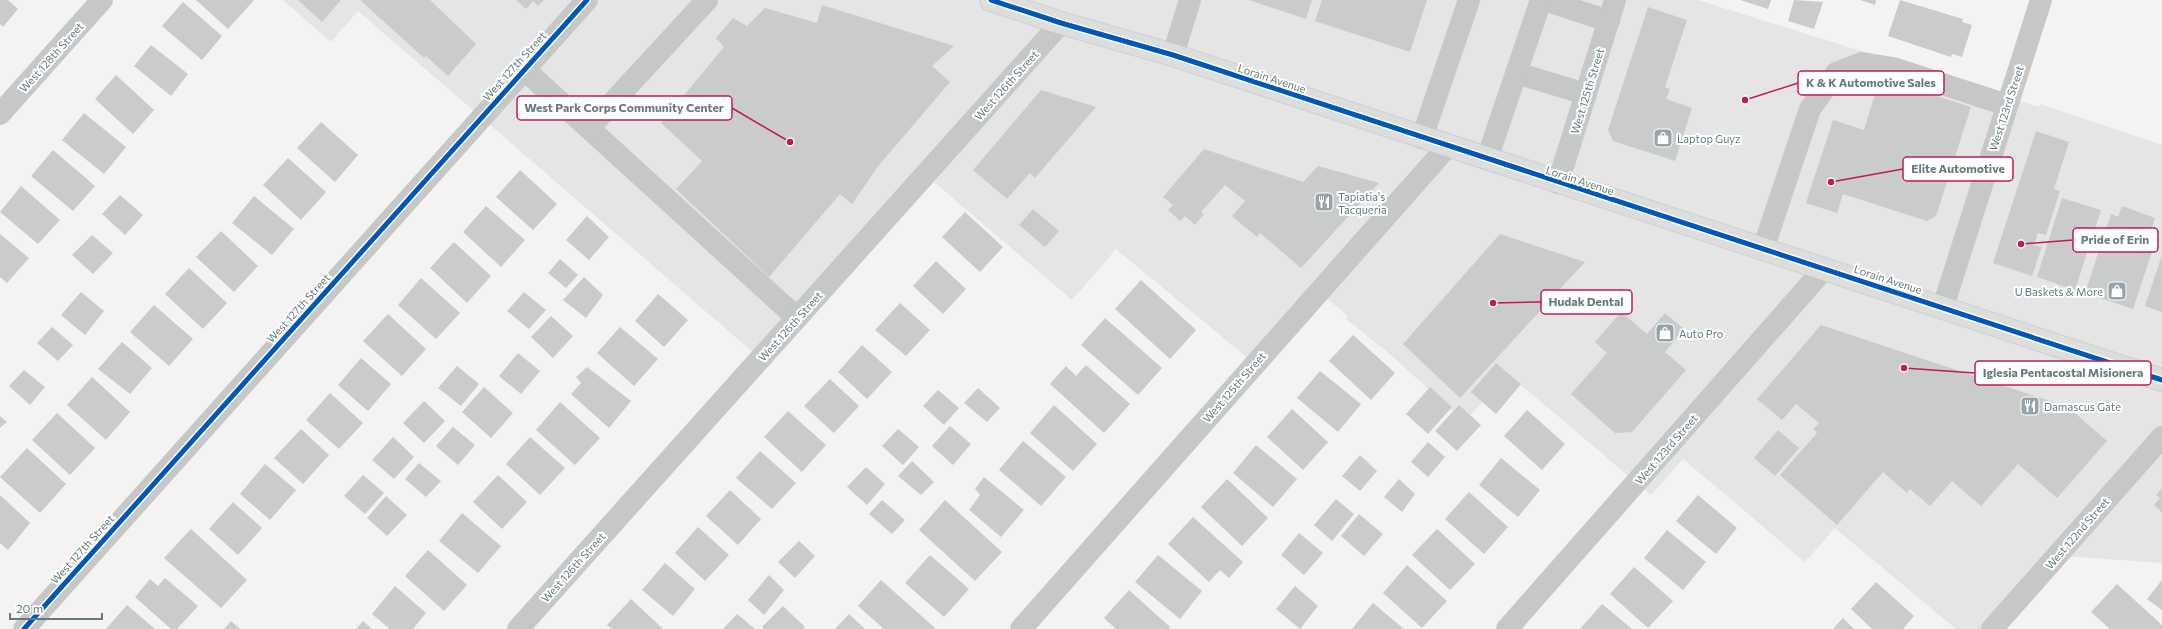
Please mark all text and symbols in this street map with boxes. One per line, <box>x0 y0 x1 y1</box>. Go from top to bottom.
street label: West 128th Street <box>16 19 86 95</box>
street label: West 127th Street <box>480 28 549 103</box>
street label: West 125th Street <box>1568 46 1606 135</box>
street label: West 126th Street <box>971 47 1041 123</box>
street label: Lorain Avenue <box>1236 61 1308 95</box>
street label: West 123rd Street <box>1986 63 2026 152</box>
callout: K & K Automotive Sales <box>1798 71 1944 95</box>
text: K & K Automotive Sales <box>1806 75 1936 89</box>
callout: West Park Corps Community Center <box>517 96 732 120</box>
text: West Park Corps Community Center <box>524 100 724 114</box>
shop icon: Laptop Guyz <box>1652 127 1674 149</box>
place label: Laptop Guyz <box>1677 132 1741 145</box>
callout: Elite Automotive <box>1903 157 2013 181</box>
text: Elite Automotive <box>1911 161 2005 175</box>
street label: Lorain Avenue <box>1544 163 1616 197</box>
place label: Tapiatia's Tacqueria <box>1338 190 1387 216</box>
restaurant icon: Tapiatia's Tacqueria <box>1313 191 1335 213</box>
callout: Pride of Erin <box>2073 228 2158 252</box>
text: Pride of Erin <box>2081 232 2149 246</box>
street label: Lorain Avenue <box>1852 262 1924 296</box>
street label: West 127th Street <box>264 270 333 345</box>
shop icon: U Baskets & More <box>2106 280 2128 302</box>
place label: U Baskets & More <box>2015 285 2103 298</box>
street label: West 126th Street <box>755 288 825 364</box>
callout: Hudak Dental <box>1541 290 1632 314</box>
text: Hudak Dental <box>1548 294 1624 308</box>
shop icon: Auto Pro <box>1654 322 1676 344</box>
place label: Auto Pro <box>1679 327 1724 340</box>
street label: West 125th Street <box>1200 349 1268 425</box>
callout: Iglesia Pentacostal Misionera <box>1975 361 2151 385</box>
text: Iglesia Pentacostal Misionera <box>1983 365 2143 379</box>
restaurant icon: Damascus Gate <box>2019 395 2041 417</box>
place label: Damascus Gate <box>2044 400 2121 413</box>
street label: West 123rd Street <box>1632 411 1700 487</box>
street label: West 122nd Street <box>2042 494 2112 571</box>
street label: West 127th Street <box>48 511 117 586</box>
street label: West 126th Street <box>538 529 608 605</box>
scale bar <box>10 595 102 621</box>
text: 20 m <box>16 601 43 615</box>

